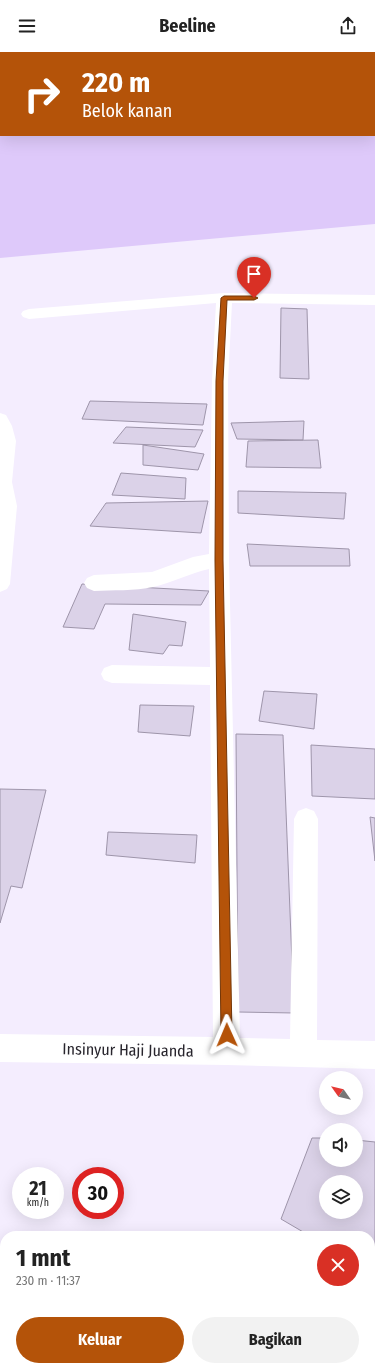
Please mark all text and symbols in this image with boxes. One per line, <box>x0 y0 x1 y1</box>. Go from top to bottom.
icon: menu <box>16 15 38 37</box>
text: Beeline <box>159 15 216 37</box>
icon: share <box>337 15 359 37</box>
text: 220 m <box>82 66 150 99</box>
icon: right <box>16 68 68 120</box>
text: Belok kanan <box>82 100 172 122</box>
pin <box>237 257 271 298</box>
icon: arrive <box>243 263 265 285</box>
position arrow <box>206 1014 248 1056</box>
street label: Insinyur Haji Juanda <box>62 1039 194 1061</box>
north arrow <box>319 1071 363 1115</box>
map controls <box>319 1071 363 1219</box>
button: sound <box>319 1123 363 1167</box>
speed limit sign: 30 <box>72 1167 124 1219</box>
button: layers <box>319 1175 363 1219</box>
text: 21 <box>29 1176 47 1200</box>
text: km/h <box>27 1197 49 1209</box>
text: 1 mnt <box>16 1244 70 1272</box>
button: close <box>317 1244 359 1286</box>
text: 230 m · 11:37 <box>16 1273 80 1288</box>
button: Keluar <box>16 1317 184 1363</box>
button: Bagikan <box>192 1317 359 1363</box>

